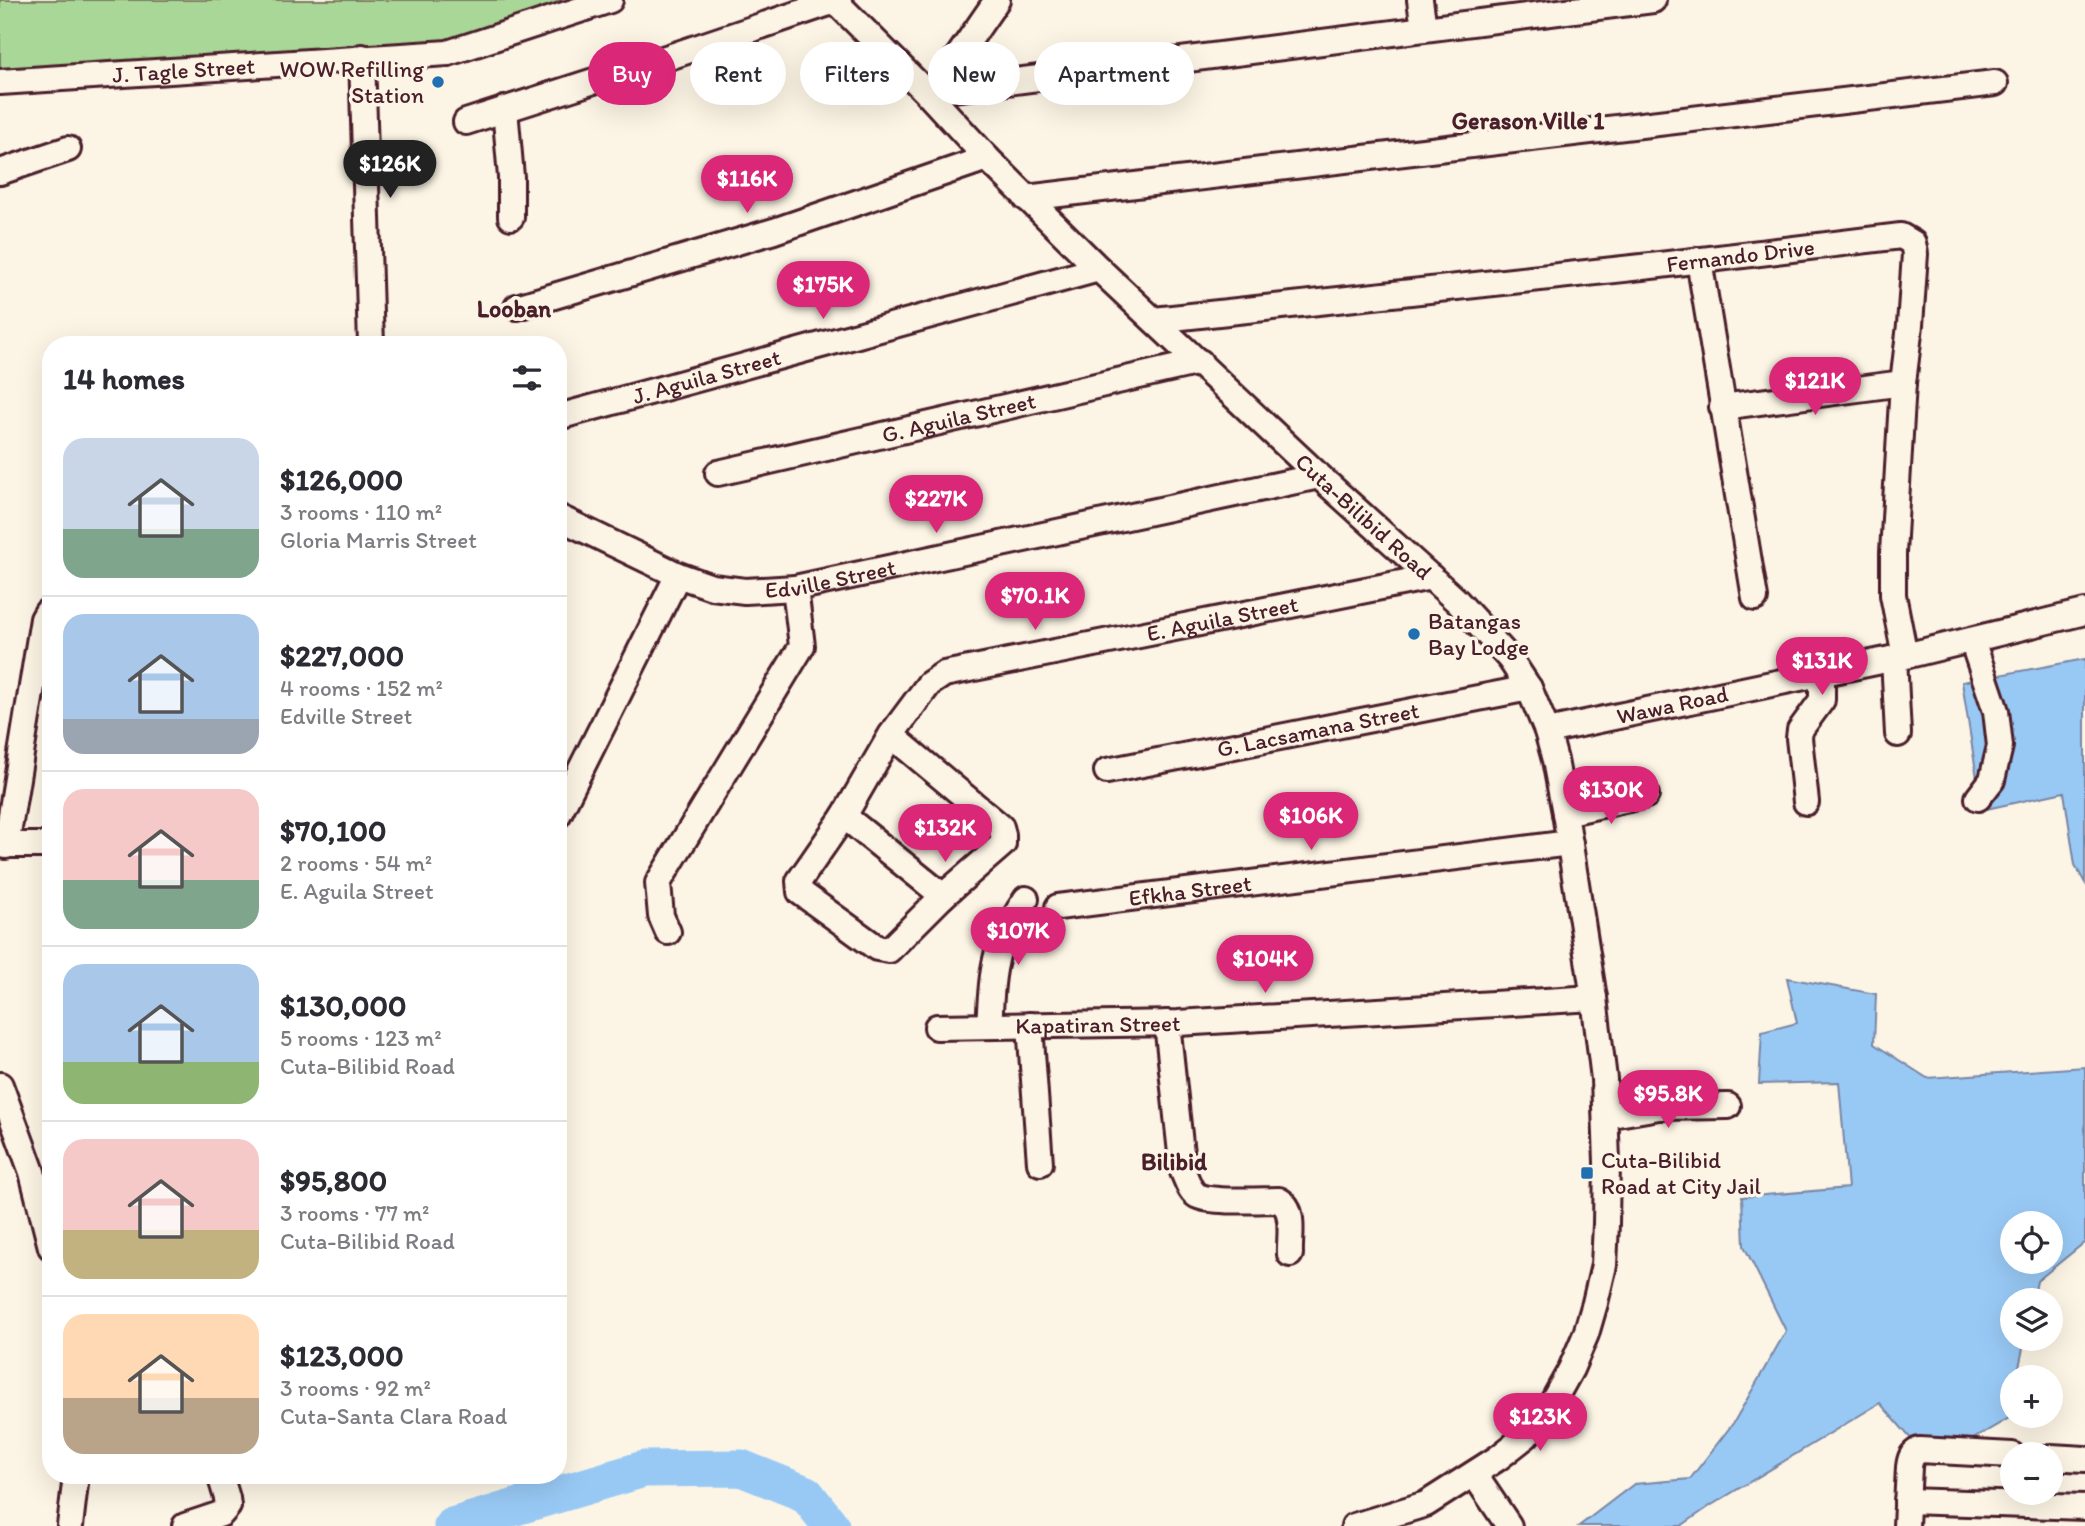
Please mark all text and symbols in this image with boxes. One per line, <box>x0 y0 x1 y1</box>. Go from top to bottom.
chip: Buy <box>588 42 676 105</box>
chip: Rent <box>690 42 786 105</box>
chip: Filters <box>800 42 914 105</box>
chip: New <box>928 42 1020 105</box>
chip: Apartment <box>1034 42 1194 105</box>
street label: J. Tagle Street <box>111 52 256 89</box>
place label: WOW Refilling Station <box>279 55 424 109</box>
marker: WOW Refilling Station <box>430 74 446 90</box>
district label: Gerason Ville 1 <box>1451 106 1605 135</box>
pin: $126K <box>341 140 439 200</box>
text: $126K <box>359 149 421 177</box>
pin: $116K <box>698 156 796 215</box>
text: $116K <box>717 164 777 192</box>
street label: Fernando Drive <box>1665 233 1816 278</box>
pin: $175K <box>774 262 872 321</box>
text: $175K <box>793 270 853 298</box>
district label: Looban <box>477 294 551 323</box>
street label: J. Aguila Street <box>629 343 784 410</box>
pin: $121K <box>1766 358 1864 417</box>
icon: filters <box>508 359 546 397</box>
text: 14 homes <box>63 360 185 397</box>
text: $121K <box>1785 366 1845 394</box>
street label: G. Aguila Street <box>879 386 1039 449</box>
street label: Cuta-Bilibid Road <box>1290 447 1438 586</box>
text: $126,000 <box>280 461 403 498</box>
icon: home <box>119 466 203 550</box>
pin: $227K <box>887 476 985 535</box>
text: $227K <box>905 484 967 512</box>
text: 3 rooms · 110 m² <box>280 498 442 526</box>
text: Gloria Marris Street <box>280 526 477 554</box>
street label: Edville Street <box>764 553 898 604</box>
pin: $70.1K <box>978 572 1092 632</box>
text: $70.1K <box>1001 581 1069 609</box>
street label: E. Aguila Street <box>1144 590 1301 647</box>
place label: Batangas Bay Lodge <box>1428 607 1529 661</box>
marker: Batangas Bay Lodge <box>1406 626 1422 642</box>
text: $227,000 <box>280 637 404 674</box>
pin: $131K <box>1773 638 1871 697</box>
icon: home <box>119 642 203 726</box>
text: $131K <box>1792 646 1852 674</box>
text: 4 rooms · 152 m² <box>280 674 443 702</box>
street label: Wawa Road <box>1614 679 1731 730</box>
street label: G. Lacsamana Street <box>1214 696 1422 763</box>
text: Edville Street <box>280 702 412 730</box>
pin: $130K <box>1562 766 1660 826</box>
text: $130K <box>1579 775 1643 803</box>
pin: $106K <box>1262 792 1360 852</box>
text: $106K <box>1279 801 1343 829</box>
pin: $132K <box>896 804 994 864</box>
text: $70,100 <box>280 812 387 849</box>
text: $132K <box>914 813 976 841</box>
icon: home <box>119 817 203 901</box>
text: 2 rooms · 54 m² <box>280 849 432 877</box>
street label: Efkha Street <box>1127 869 1253 912</box>
text: E. Aguila Street <box>280 877 433 905</box>
pin: $107K <box>969 908 1067 967</box>
text: $107K <box>987 916 1049 944</box>
pin: $104K <box>1216 936 1314 995</box>
text: $104K <box>1232 944 1298 972</box>
text: $130,000 <box>280 987 407 1024</box>
icon: home <box>119 992 203 1076</box>
street label: Kapatiran Street <box>1015 1009 1181 1040</box>
text: 5 rooms · 123 m² <box>280 1024 442 1052</box>
text: Cuta-Bilibid Road <box>280 1052 455 1080</box>
pin: $95.8K <box>1611 1070 1725 1130</box>
text: $95.8K <box>1634 1079 1702 1107</box>
place label: Cuta-Bilibid Road at City Jail <box>1601 1146 1761 1200</box>
district label: Bilibid <box>1141 1147 1208 1176</box>
text: $95,800 <box>280 1162 387 1199</box>
marker: Cuta-Bilibid Road at City Jail <box>1579 1165 1595 1181</box>
icon: home <box>119 1167 203 1251</box>
text: 3 rooms · 77 m² <box>280 1199 430 1227</box>
map controls <box>2000 1211 2063 1505</box>
button: locate <box>2000 1211 2063 1274</box>
text: Cuta-Bilibid Road <box>280 1227 455 1255</box>
button: layers <box>2000 1288 2063 1351</box>
text: $123,000 <box>280 1337 404 1374</box>
icon: home <box>119 1342 203 1426</box>
button: + <box>2000 1365 2063 1428</box>
text: 3 rooms · 92 m² <box>280 1374 431 1402</box>
pin: $123K <box>1491 1394 1589 1453</box>
text: Cuta-Santa Clara Road <box>280 1402 507 1430</box>
text: $123K <box>1509 1402 1571 1430</box>
button: − <box>2000 1442 2063 1505</box>

